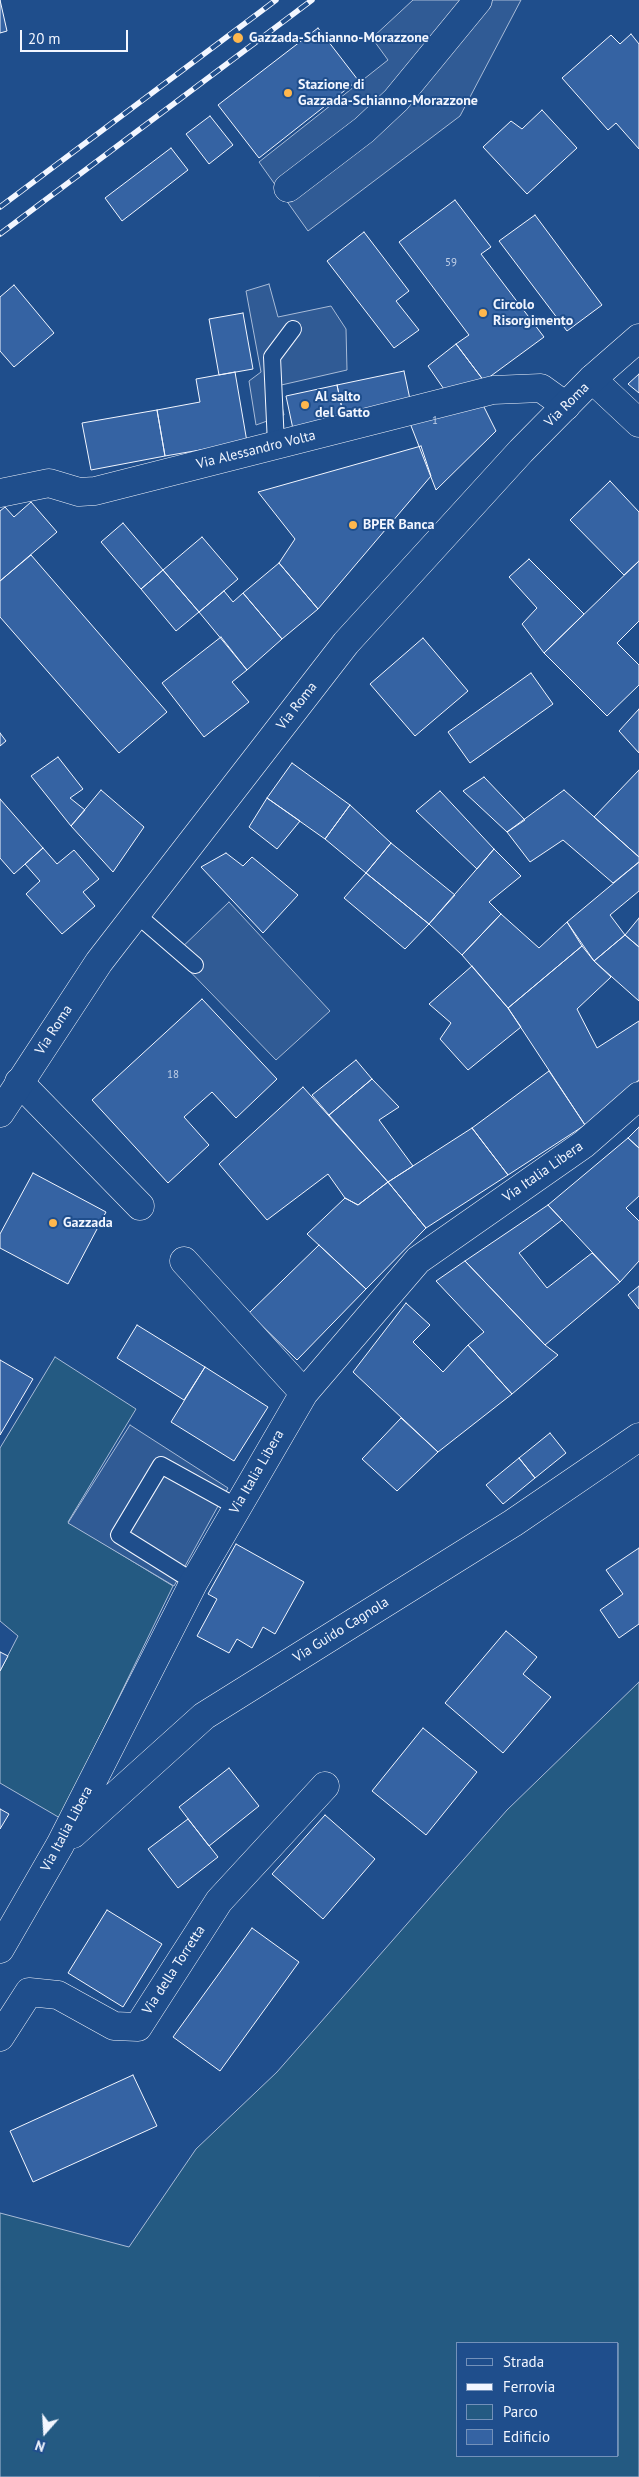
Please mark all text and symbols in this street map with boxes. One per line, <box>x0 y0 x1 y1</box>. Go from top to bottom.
scale bar <box>22 20 130 52</box>
text: 20 m <box>28 29 61 48</box>
place label: Gazzada-Schianno-Morazzone <box>249 30 429 46</box>
marker: Gazzada-Schianno-Morazzone <box>231 31 245 45</box>
place label: Stazione di Gazzada-Schianno-Morazzone <box>298 77 478 110</box>
marker: Stazione di Gazzada-Schianno-Morazzone <box>282 87 294 99</box>
house number: 59 <box>445 256 457 270</box>
place label: Circolo Risorgimento <box>493 297 573 330</box>
marker: Circolo Risorgimento <box>477 307 489 319</box>
street label: Via Roma <box>541 379 593 431</box>
place label: Al salto del Gatto <box>315 389 370 422</box>
marker: Al salto del Gatto <box>299 399 311 411</box>
house number: 1 <box>432 414 438 428</box>
street label: Via Alessandro Volta <box>195 427 317 473</box>
place label: BPER Banca <box>363 517 434 533</box>
marker: BPER Banca <box>347 519 359 531</box>
street label: Via Roma <box>273 679 321 733</box>
street label: Via Roma <box>32 1002 76 1058</box>
house number: 18 <box>167 1068 179 1082</box>
street label: Via Italia Libera <box>500 1138 586 1206</box>
place label: Gazzada <box>63 1215 113 1231</box>
marker: Gazzada <box>47 1217 59 1229</box>
street label: Via Italia Libera <box>226 1427 288 1517</box>
street label: Via Guido Cagnola <box>290 1594 392 1666</box>
street label: Via Italia Libera <box>38 1784 96 1874</box>
street label: Via della Torretta <box>139 1922 209 2018</box>
legend <box>456 2342 619 2457</box>
text: Strada <box>503 2352 544 2371</box>
text: Ferrovia <box>503 2377 555 2396</box>
text: Parco <box>503 2402 538 2421</box>
north arrow <box>20 2407 70 2457</box>
text: Edificio <box>503 2427 550 2446</box>
text: N <box>33 2436 47 2456</box>

